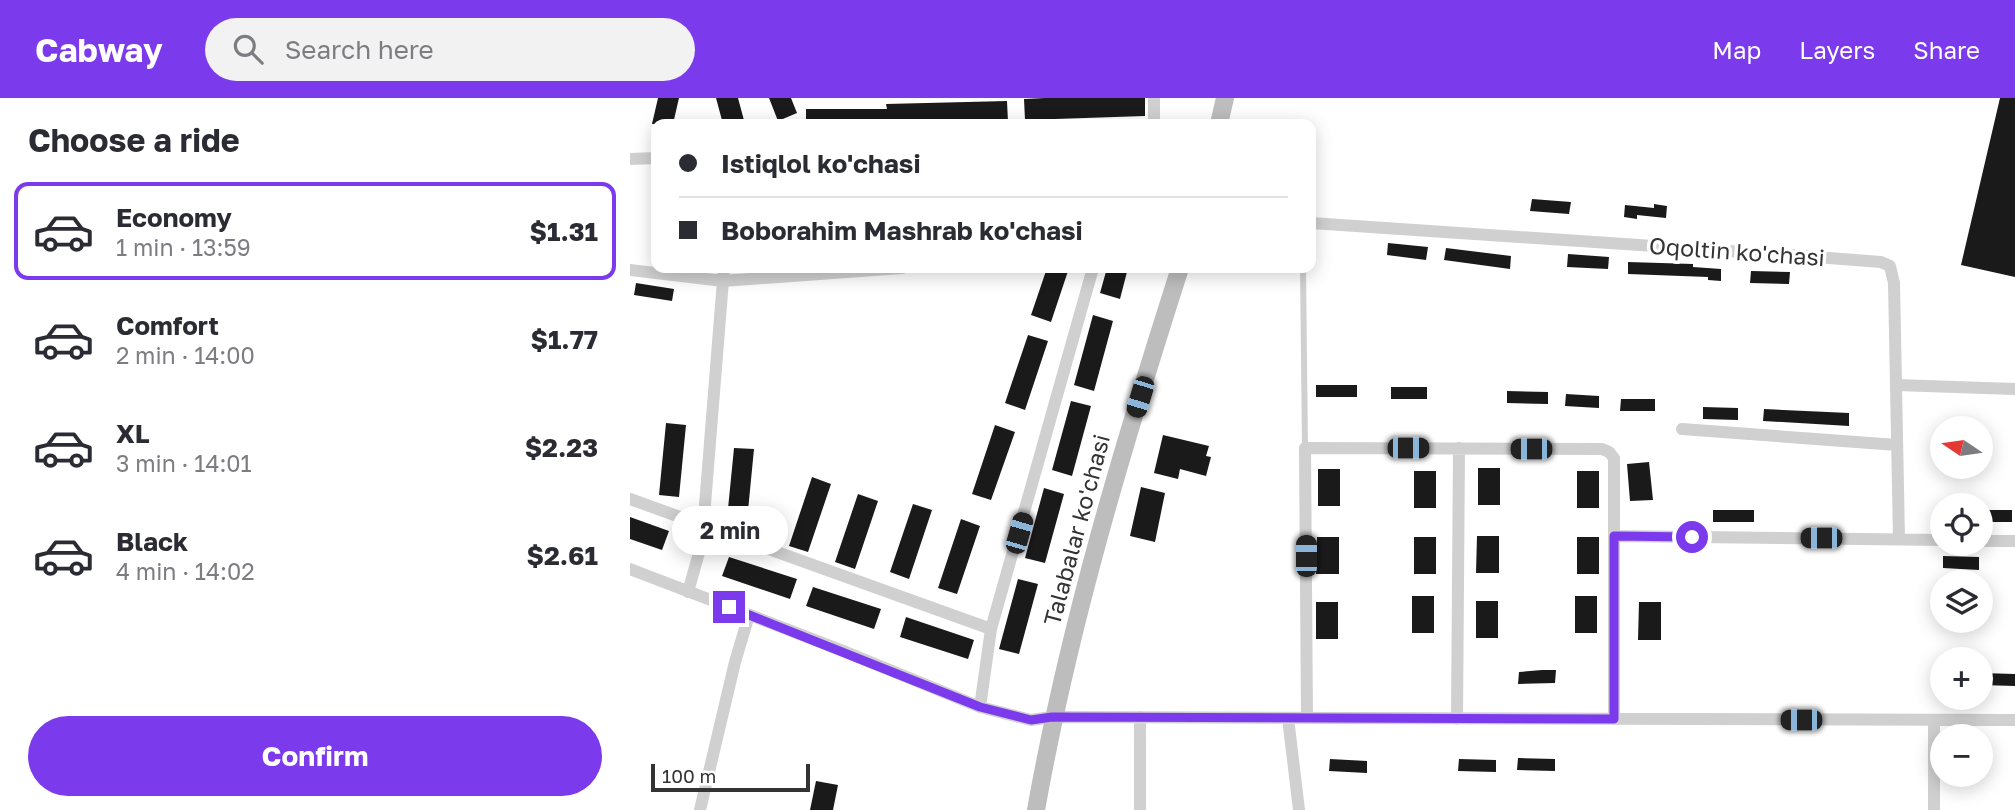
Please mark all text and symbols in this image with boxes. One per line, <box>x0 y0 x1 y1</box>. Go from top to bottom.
search box <box>205 18 695 81</box>
text: Cabway <box>35 30 163 69</box>
icon: search <box>229 30 267 68</box>
text: Search here <box>285 34 434 65</box>
text: Map <box>1712 35 1761 64</box>
text: Layers <box>1799 35 1875 64</box>
text: Share <box>1913 35 1980 64</box>
text: Choose a ride <box>28 121 240 159</box>
text: Istiqlol ko'chasi <box>721 148 921 179</box>
icon: car <box>32 200 95 263</box>
text: Economy <box>116 202 232 233</box>
text: Boborahim Mashrab ko'chasi <box>721 215 1083 246</box>
text: $1.31 <box>530 216 598 247</box>
street label: Oqoltin ko'chasi <box>1648 231 1826 271</box>
text: 1 min · 13:59 <box>116 233 251 261</box>
icon: car <box>32 308 95 371</box>
text: Comfort <box>116 310 219 341</box>
text: $1.77 <box>531 324 598 355</box>
text: 2 min · 14:00 <box>116 341 255 369</box>
car <box>1124 374 1157 420</box>
icon: car <box>32 416 95 479</box>
north arrow <box>1930 416 1993 480</box>
map controls <box>1930 416 1993 787</box>
text: XL <box>116 418 150 449</box>
street label: Talabalar ko'chasi <box>1037 431 1115 628</box>
text: $2.23 <box>525 432 598 463</box>
car <box>1388 438 1430 459</box>
car <box>1511 439 1553 460</box>
text: 3 min · 14:01 <box>116 449 252 477</box>
button: locate <box>1930 493 1993 556</box>
callout: 2 min <box>671 505 787 554</box>
car <box>1004 510 1035 556</box>
text: 2 min <box>700 516 760 544</box>
route start <box>1676 521 1708 553</box>
icon: car <box>32 524 95 587</box>
text: Black <box>116 526 188 557</box>
car <box>1801 528 1843 549</box>
car <box>1296 535 1317 577</box>
text: $2.61 <box>526 540 598 571</box>
text: 4 min · 14:02 <box>116 557 255 585</box>
button: layers <box>1930 570 1993 633</box>
route end <box>713 591 745 623</box>
button: + <box>1930 647 1993 710</box>
car <box>1781 710 1823 731</box>
button: Confirm <box>28 716 602 796</box>
button: − <box>1930 724 1993 787</box>
scale bar <box>651 761 810 793</box>
text: 100 m <box>662 764 716 787</box>

